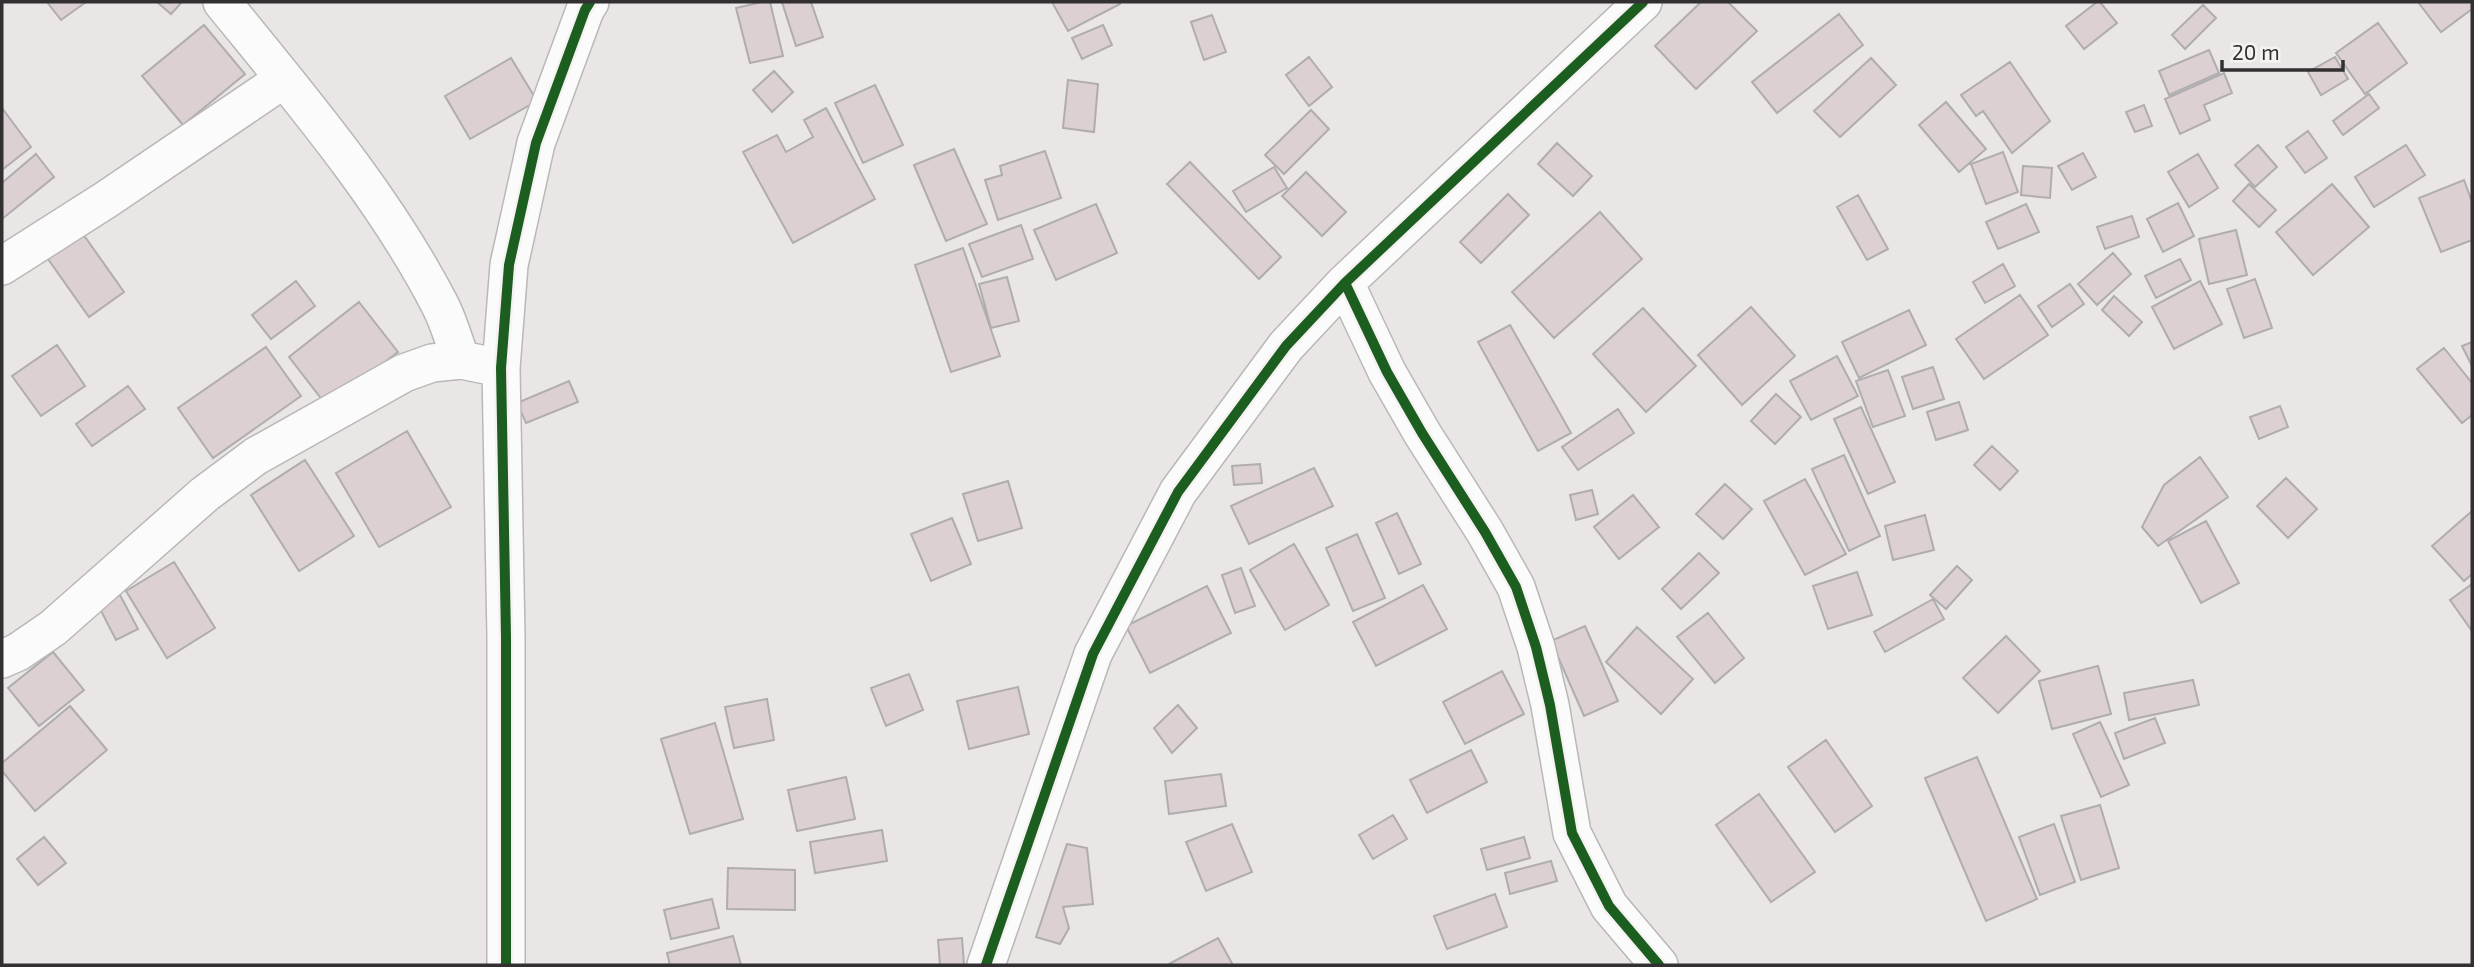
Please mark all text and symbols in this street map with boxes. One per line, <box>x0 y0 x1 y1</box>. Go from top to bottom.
scale bar <box>2222 28 2343 72</box>
text: 20 m <box>2232 39 2280 64</box>

